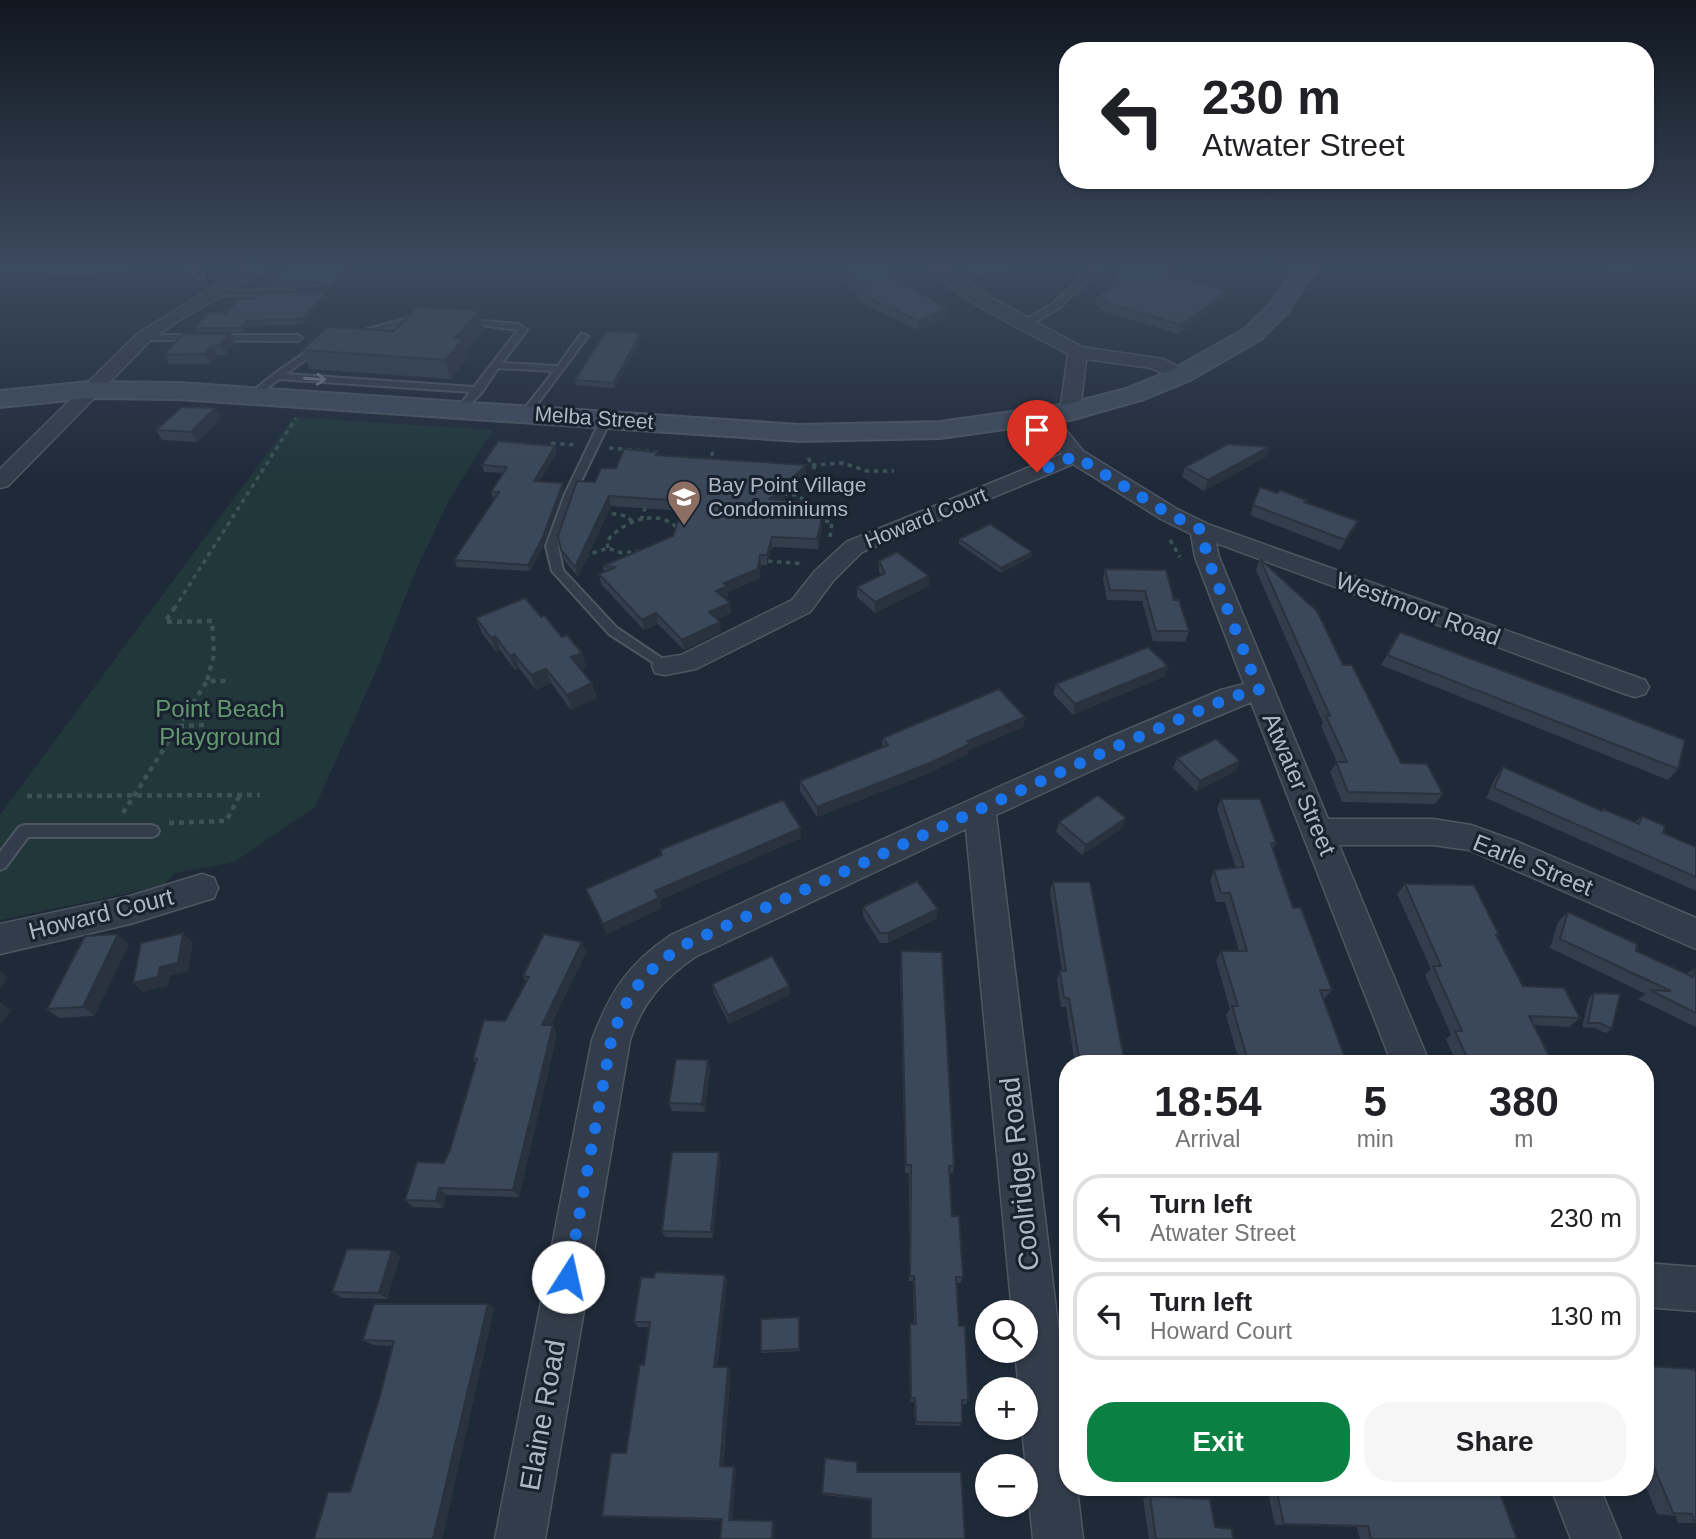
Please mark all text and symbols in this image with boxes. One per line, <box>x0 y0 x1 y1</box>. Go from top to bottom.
icon: left <box>1087 70 1178 161</box>
text: 230 m <box>1202 70 1341 124</box>
text: Atwater Street <box>1202 127 1405 163</box>
one-way arrow <box>303 373 325 386</box>
pin <box>1007 400 1067 472</box>
street label: Melba Street <box>534 402 654 433</box>
icon: arrive <box>1018 411 1056 449</box>
place label: Bay Point Village Condominiums <box>708 473 866 520</box>
school or university icon: Bay Point Village Condominiums <box>665 478 703 527</box>
street label: Howard Court <box>861 483 990 552</box>
street label: Westmoor Road <box>1332 566 1504 651</box>
park label: Point Beach Playground <box>155 695 285 750</box>
street label: Atwater Street <box>1257 709 1342 859</box>
street label: Earle Street <box>1469 828 1597 901</box>
street label: Howard Court <box>26 882 176 945</box>
street label: Coolridge Road <box>994 1076 1045 1272</box>
text: 18:54 <box>1154 1078 1262 1125</box>
text: 5 <box>1363 1078 1387 1125</box>
text: 380 <box>1489 1078 1559 1125</box>
text: Arrival <box>1175 1126 1240 1152</box>
text: min <box>1357 1126 1394 1152</box>
text: m <box>1514 1126 1533 1152</box>
text: Turn left <box>1150 1189 1252 1219</box>
icon: left <box>1091 1199 1129 1237</box>
text: 230 m <box>1550 1203 1622 1233</box>
text: Atwater Street <box>1150 1220 1296 1246</box>
position arrow <box>531 1240 605 1314</box>
text: Turn left <box>1150 1287 1252 1317</box>
icon: left <box>1091 1297 1129 1335</box>
map controls <box>975 1300 1038 1517</box>
button: search <box>975 1300 1038 1363</box>
text: 130 m <box>1550 1301 1622 1331</box>
text: Howard Court <box>1150 1318 1292 1344</box>
street label: Elaine Road <box>514 1337 571 1493</box>
button: + <box>975 1377 1038 1440</box>
button: Exit <box>1087 1402 1350 1482</box>
button: Share <box>1364 1402 1626 1482</box>
button: − <box>975 1454 1038 1517</box>

